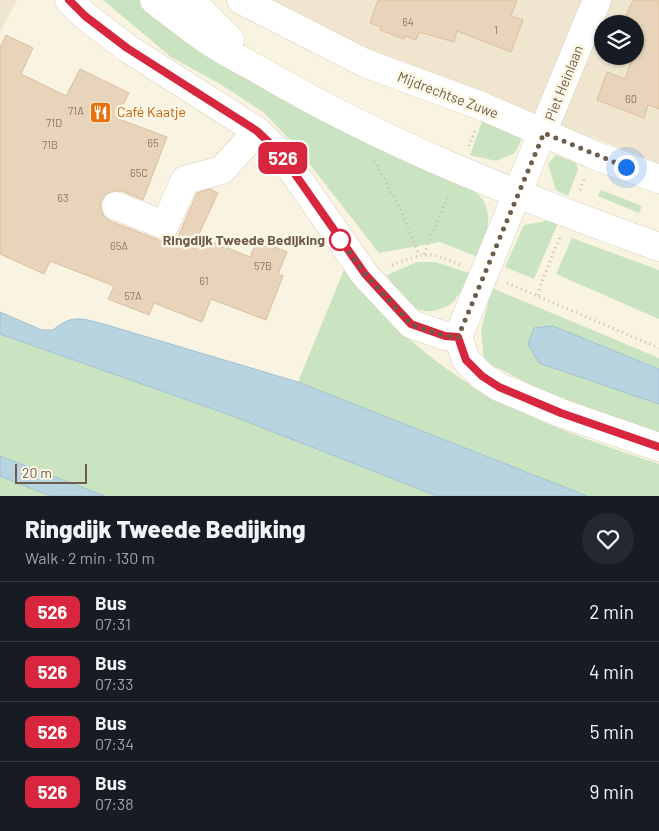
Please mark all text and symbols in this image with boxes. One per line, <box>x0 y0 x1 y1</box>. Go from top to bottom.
house number: 64 <box>402 15 414 28</box>
map controls <box>594 15 644 65</box>
button: layers <box>594 15 644 65</box>
house number: 1 <box>494 23 498 36</box>
street label: Piet Heinlaan <box>541 43 586 123</box>
street label: Mijdrechtse Zuwe <box>395 68 501 122</box>
house number: 60 <box>625 92 637 105</box>
restaurant icon: Café Kaatje <box>89 100 113 124</box>
place label: Café Kaatje <box>117 103 186 120</box>
house number: 71A <box>68 104 84 117</box>
house number: 71D <box>46 116 62 129</box>
house number: 65 <box>147 136 159 149</box>
house number: 71B <box>42 138 58 151</box>
line badge: 526 <box>254 142 312 174</box>
text: 526 <box>268 147 298 169</box>
your location <box>614 155 639 180</box>
house number: 65C <box>130 166 148 179</box>
house number: 63 <box>57 191 69 204</box>
marker: Ringdijk Tweede Bedijking <box>329 229 351 251</box>
place label: Ringdijk Tweede Bedijking <box>163 231 325 248</box>
house number: 65A <box>110 239 128 252</box>
house number: 57B <box>254 259 272 272</box>
house number: 61 <box>199 274 209 287</box>
house number: 57A <box>124 289 142 302</box>
scale bar <box>15 461 88 484</box>
text: 20 m <box>22 464 52 481</box>
button: heart <box>582 513 634 565</box>
text: Ringdijk Tweede Bedijking <box>25 514 306 543</box>
text: Walk · 2 min · 130 m <box>25 548 155 567</box>
text: Bus <box>95 591 127 614</box>
text: 2 min <box>589 600 634 623</box>
text: 526 <box>38 601 67 623</box>
text: 07:31 <box>95 614 131 633</box>
text: Bus <box>95 651 127 674</box>
text: 4 min <box>589 660 634 683</box>
text: 526 <box>38 661 67 683</box>
text: 07:33 <box>95 674 134 693</box>
text: Bus <box>95 711 127 734</box>
text: 5 min <box>590 720 634 743</box>
text: 526 <box>38 721 67 743</box>
text: 07:34 <box>95 734 134 753</box>
text: Bus <box>95 771 127 794</box>
text: 9 min <box>590 780 634 803</box>
text: 526 <box>38 781 67 803</box>
text: 07:38 <box>95 794 134 813</box>

